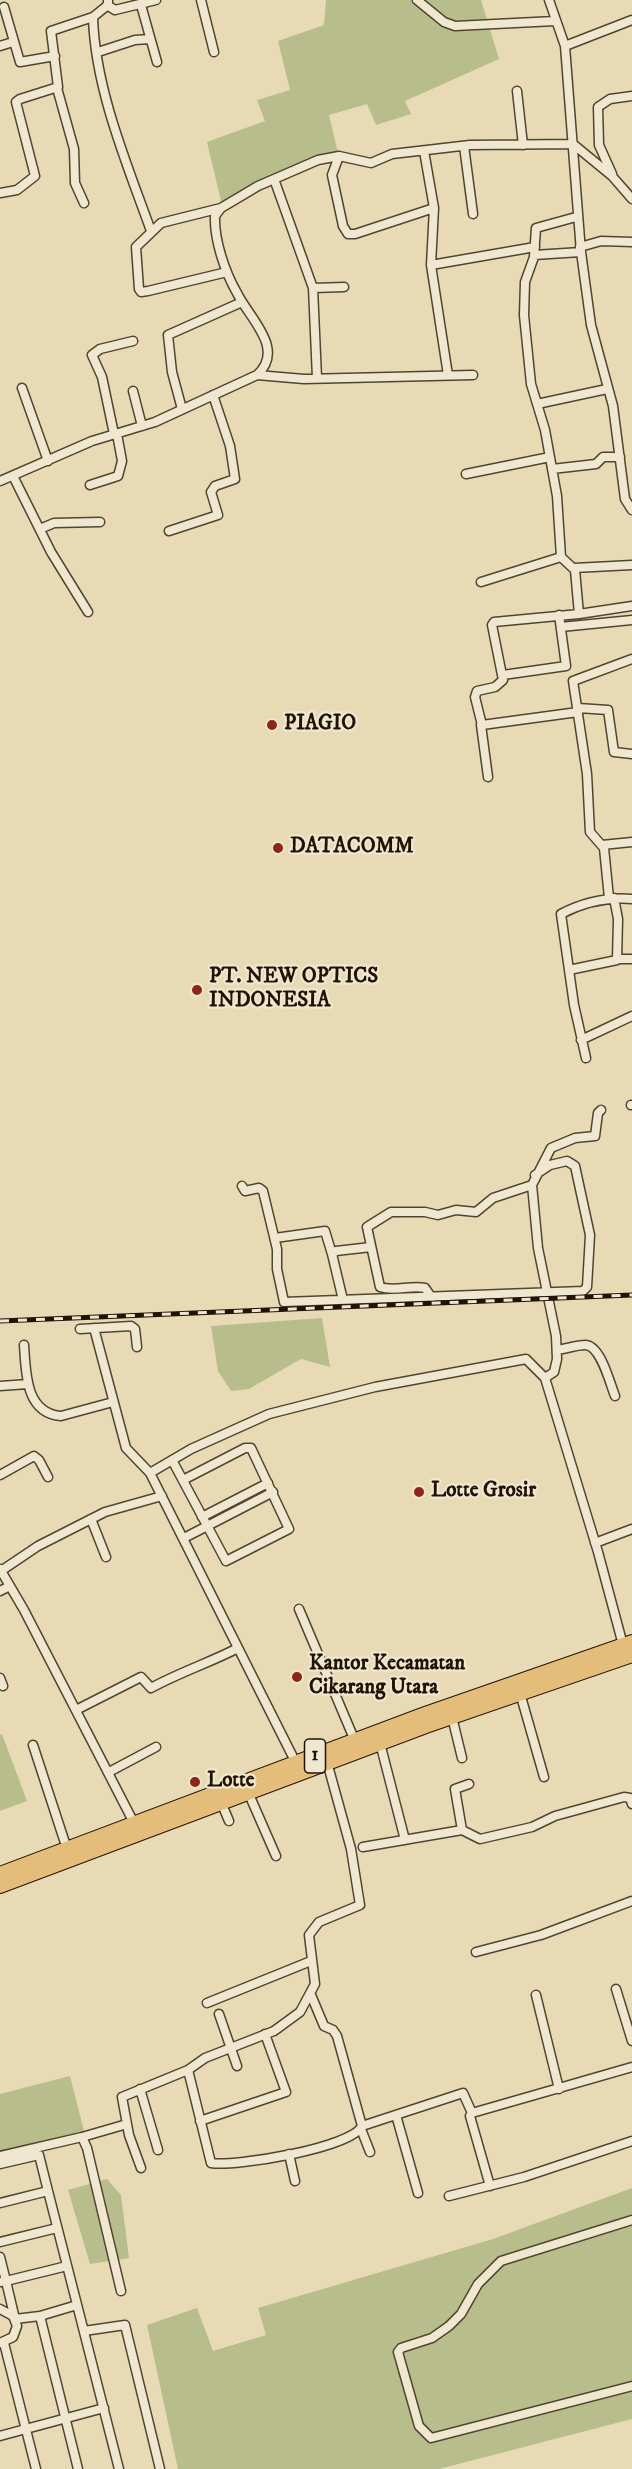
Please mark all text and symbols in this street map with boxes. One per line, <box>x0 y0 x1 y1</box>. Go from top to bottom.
place label: PIAGIO <box>284 712 356 738</box>
marker: PIAGIO <box>265 718 279 732</box>
place label: DATACOMM <box>290 835 414 861</box>
marker: DATACOMM <box>271 841 285 855</box>
place label: PT. NEW OPTICS INDONESIA <box>209 965 378 1015</box>
marker: PT. NEW OPTICS INDONESIA <box>190 983 204 997</box>
place label: Lotte Grosir <box>431 1479 536 1505</box>
marker: Lotte Grosir <box>412 1485 426 1499</box>
place label: Kantor Kecamatan Cikarang Utara <box>309 1652 465 1702</box>
marker: Kantor Kecamatan Cikarang Utara <box>290 1670 304 1684</box>
road number: 1 <box>304 1739 326 1773</box>
place label: Lotte <box>207 1769 254 1795</box>
marker: Lotte <box>188 1775 202 1789</box>

